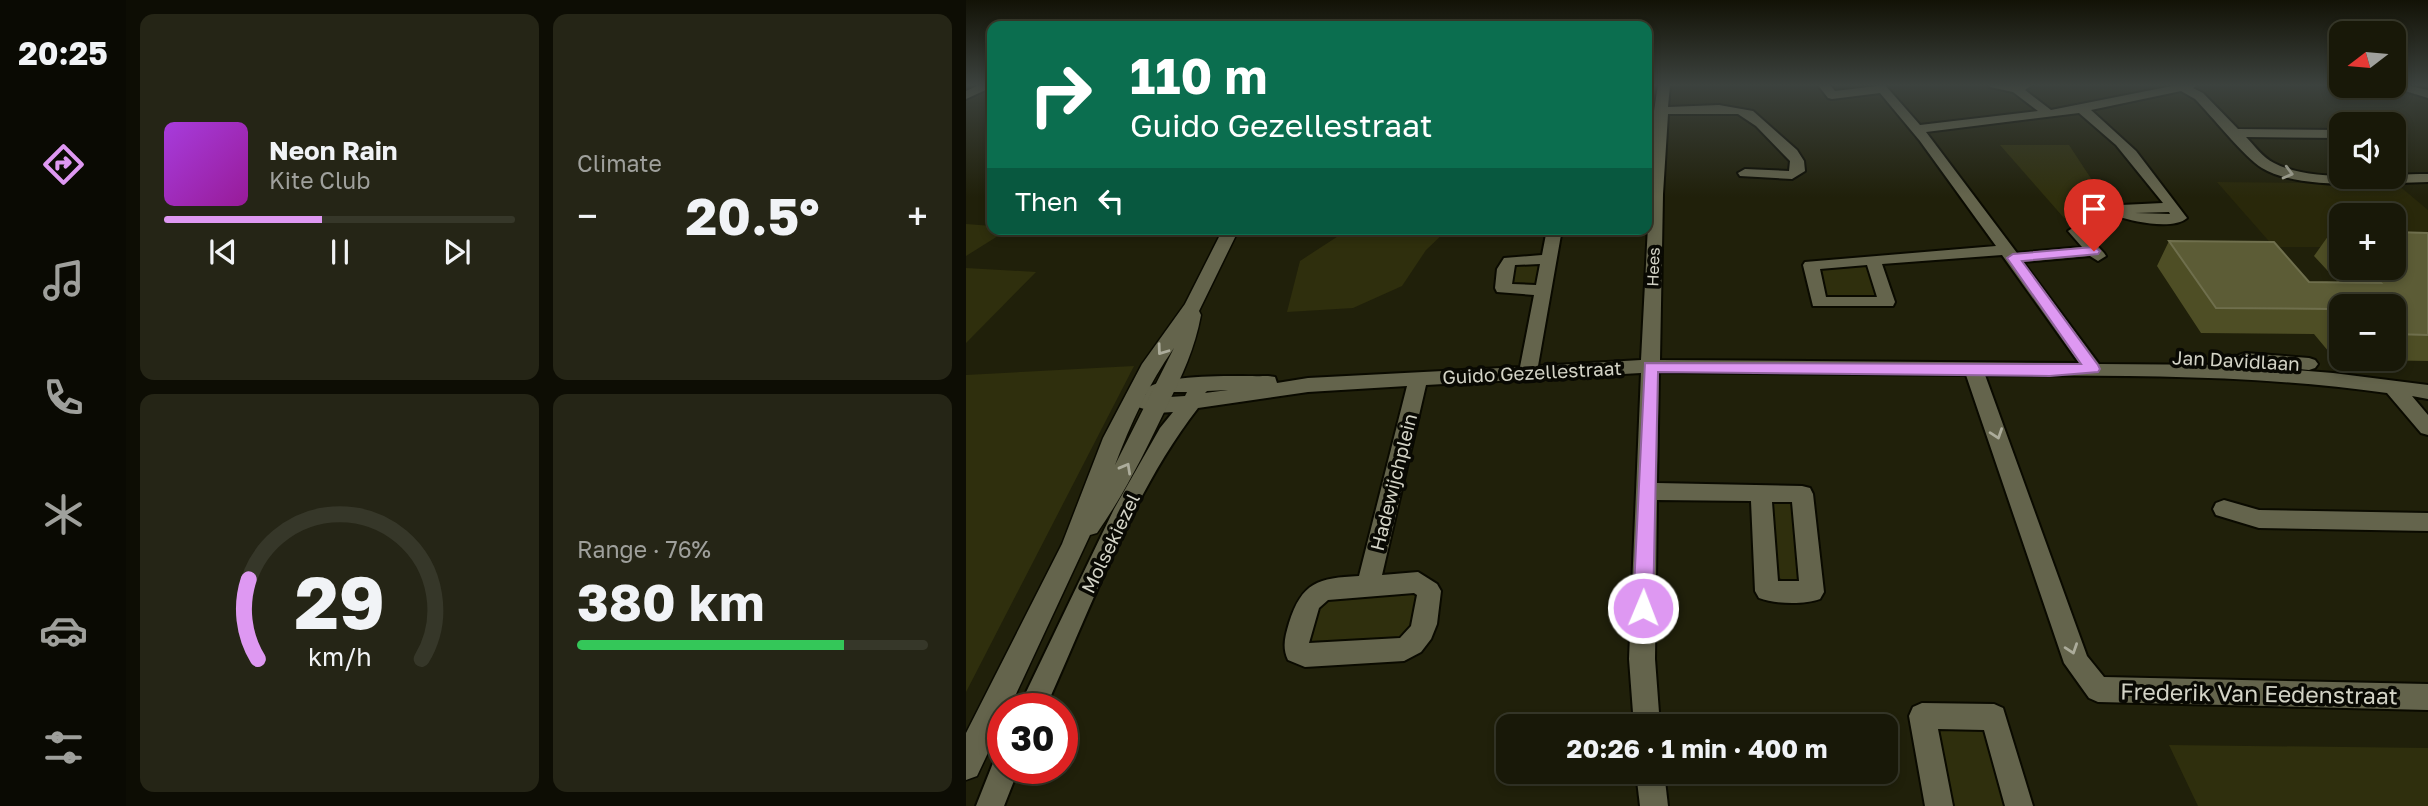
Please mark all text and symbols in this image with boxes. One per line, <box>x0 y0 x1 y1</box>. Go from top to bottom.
north arrow <box>2329 21 2406 98</box>
map controls <box>2329 21 2406 371</box>
text: 20:25 <box>18 34 108 72</box>
text: 110 m <box>1130 46 1267 105</box>
icon: right <box>1015 49 1106 140</box>
text: Guido Gezellestraat <box>1130 106 1433 144</box>
button: sound <box>2329 112 2406 189</box>
text: Neon Rain <box>269 135 398 166</box>
icon: directions <box>39 140 88 189</box>
text: Climate <box>577 149 662 177</box>
one-way arrow <box>2282 165 2294 180</box>
text: Kite Club <box>269 166 370 194</box>
pin <box>2064 179 2124 251</box>
icon: left <box>1092 182 1130 220</box>
text: 20.5° <box>685 184 820 246</box>
text: Then <box>1015 186 1078 217</box>
icon: arrive <box>2075 190 2113 228</box>
text: − <box>577 193 598 238</box>
text: + <box>907 193 928 238</box>
button: + <box>2329 203 2406 280</box>
icon: previous <box>204 233 242 271</box>
icon: pause <box>321 233 359 271</box>
icon: next <box>438 233 476 271</box>
street label: Hees <box>1642 247 1664 287</box>
icon: music <box>39 256 88 305</box>
button: − <box>2329 294 2406 371</box>
one-way arrow <box>1158 342 1170 355</box>
street label: Jan Davidlaan <box>2171 345 2301 375</box>
street label: Guido Gezellestraat <box>1442 356 1622 388</box>
icon: phone <box>39 373 88 422</box>
street label: Hadewijchplein <box>1365 411 1421 553</box>
one-way arrow <box>1989 428 2003 440</box>
one-way arrow <box>1117 463 1131 475</box>
street label: Molsekiezel <box>1076 489 1144 597</box>
icon: climate <box>39 490 88 539</box>
text: Range · 76% <box>577 535 711 563</box>
text: 29 <box>294 558 385 645</box>
text: 380 km <box>577 570 764 632</box>
position arrow <box>1606 571 1680 645</box>
icon: car <box>39 606 88 655</box>
text: km/h <box>308 641 371 672</box>
one-way arrow <box>2064 643 2078 655</box>
street label: Frederik Van Eedenstraat <box>2120 677 2398 709</box>
speed limit sign: 30 <box>987 693 1078 784</box>
icon: filters <box>39 723 88 772</box>
text: 20:26 · 1 min · 400 m <box>1567 733 1827 764</box>

